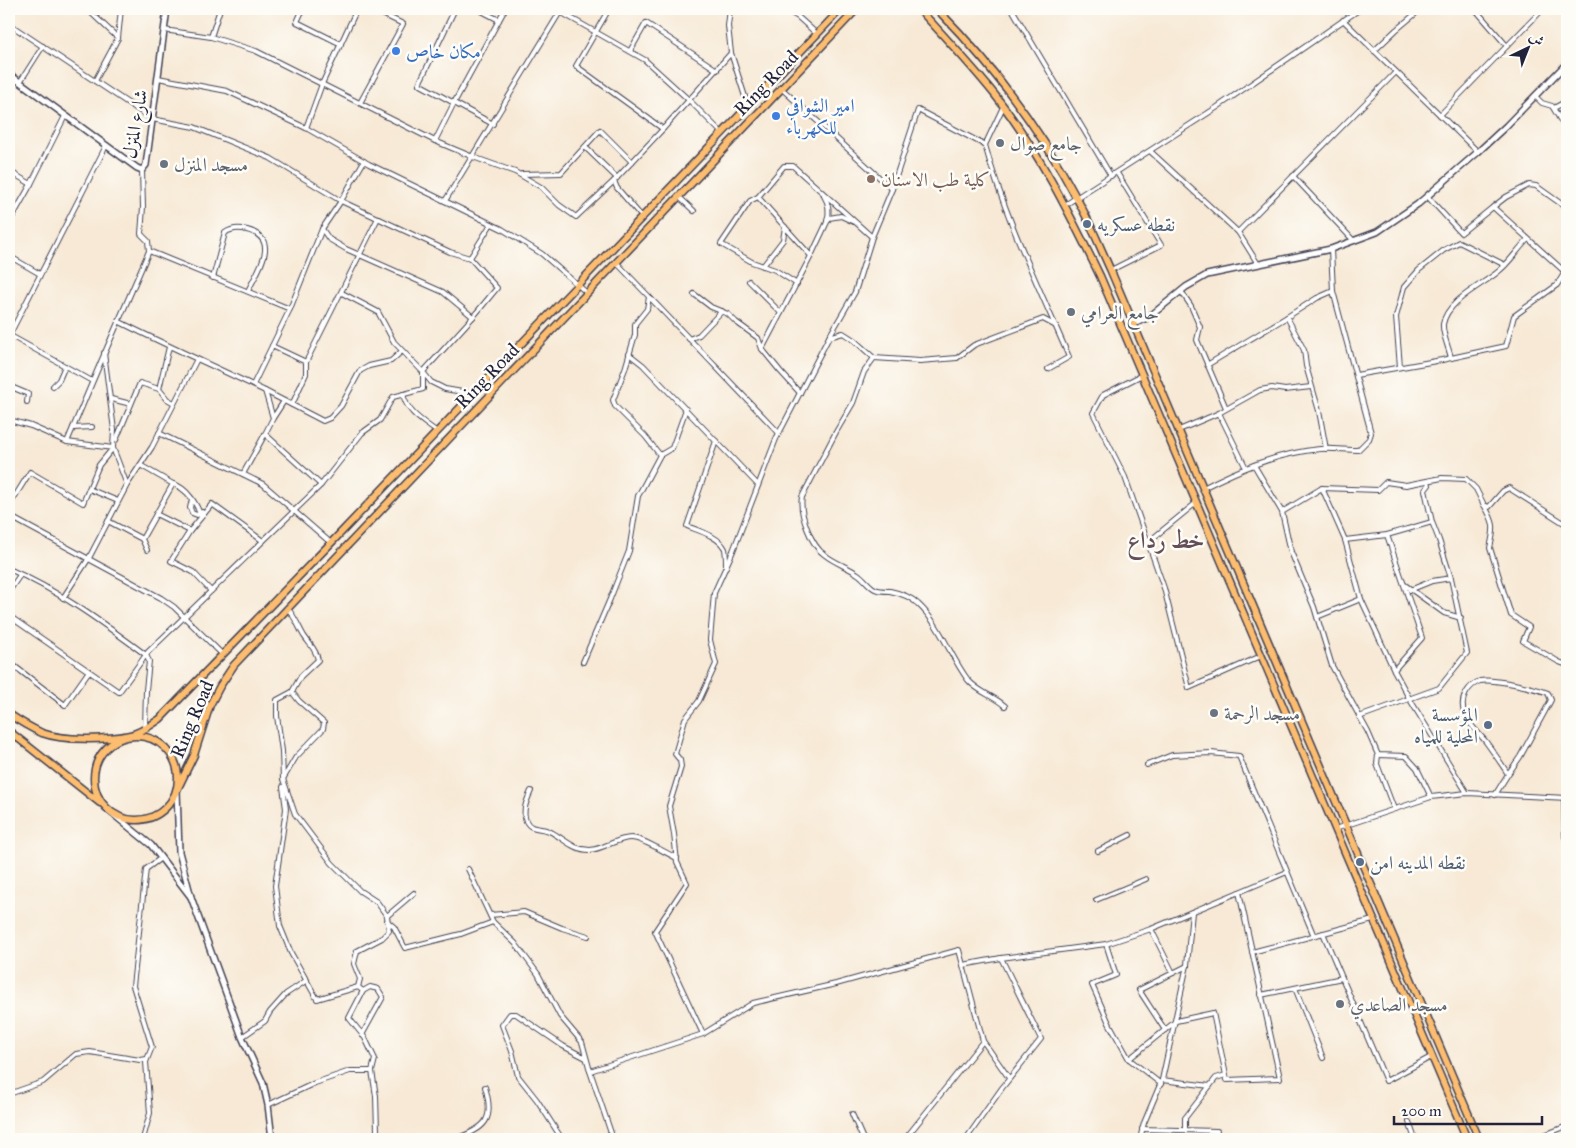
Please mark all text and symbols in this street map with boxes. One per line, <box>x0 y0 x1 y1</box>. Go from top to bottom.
north arrow <box>1504 22 1554 72</box>
text: ش <box>1526 28 1547 50</box>
place label: مكان خاص <box>406 40 481 63</box>
marker: مكان خاص <box>390 45 402 57</box>
street label: Ring Road <box>729 45 804 121</box>
street label: شارع المنزل <box>118 88 156 161</box>
place label: امير الشوافي للكهرباء <box>786 94 855 140</box>
marker: امير الشوافي للكهرباء <box>770 110 782 122</box>
place label: جامع صوال <box>1010 132 1082 161</box>
marker: جامع صوال <box>994 137 1006 149</box>
place label: مسجد المنزل <box>174 153 248 176</box>
marker: مسجد المنزل <box>158 158 170 170</box>
place label: كلية طب الاسنان <box>881 168 990 192</box>
marker: كلية طب الاسنان <box>865 173 877 185</box>
place label: نقطه عسكريه <box>1097 213 1175 237</box>
marker: نقطه عسكريه <box>1081 218 1093 230</box>
place label: جامع العرامي <box>1081 301 1159 330</box>
marker: جامع العرامي <box>1065 306 1077 318</box>
street label: Ring Road <box>450 338 525 414</box>
district label: خط رداع <box>1127 525 1205 560</box>
street label: Ring Road <box>165 676 220 762</box>
place label: مسجد الرحمة <box>1224 702 1300 725</box>
place label: المؤسسة المحلية للمياه <box>1414 703 1478 748</box>
marker: مسجد الرحمة <box>1208 707 1220 719</box>
marker: المؤسسة المحلية للمياه <box>1482 719 1494 731</box>
place label: نقطه المدينه امن <box>1370 851 1466 876</box>
marker: نقطه المدينه امن <box>1354 856 1366 868</box>
place label: مسجد الصاعدي <box>1350 993 1448 1020</box>
marker: مسجد الصاعدي <box>1334 998 1346 1010</box>
scale bar <box>1394 1093 1541 1125</box>
text: 200 m <box>1401 1102 1442 1120</box>

